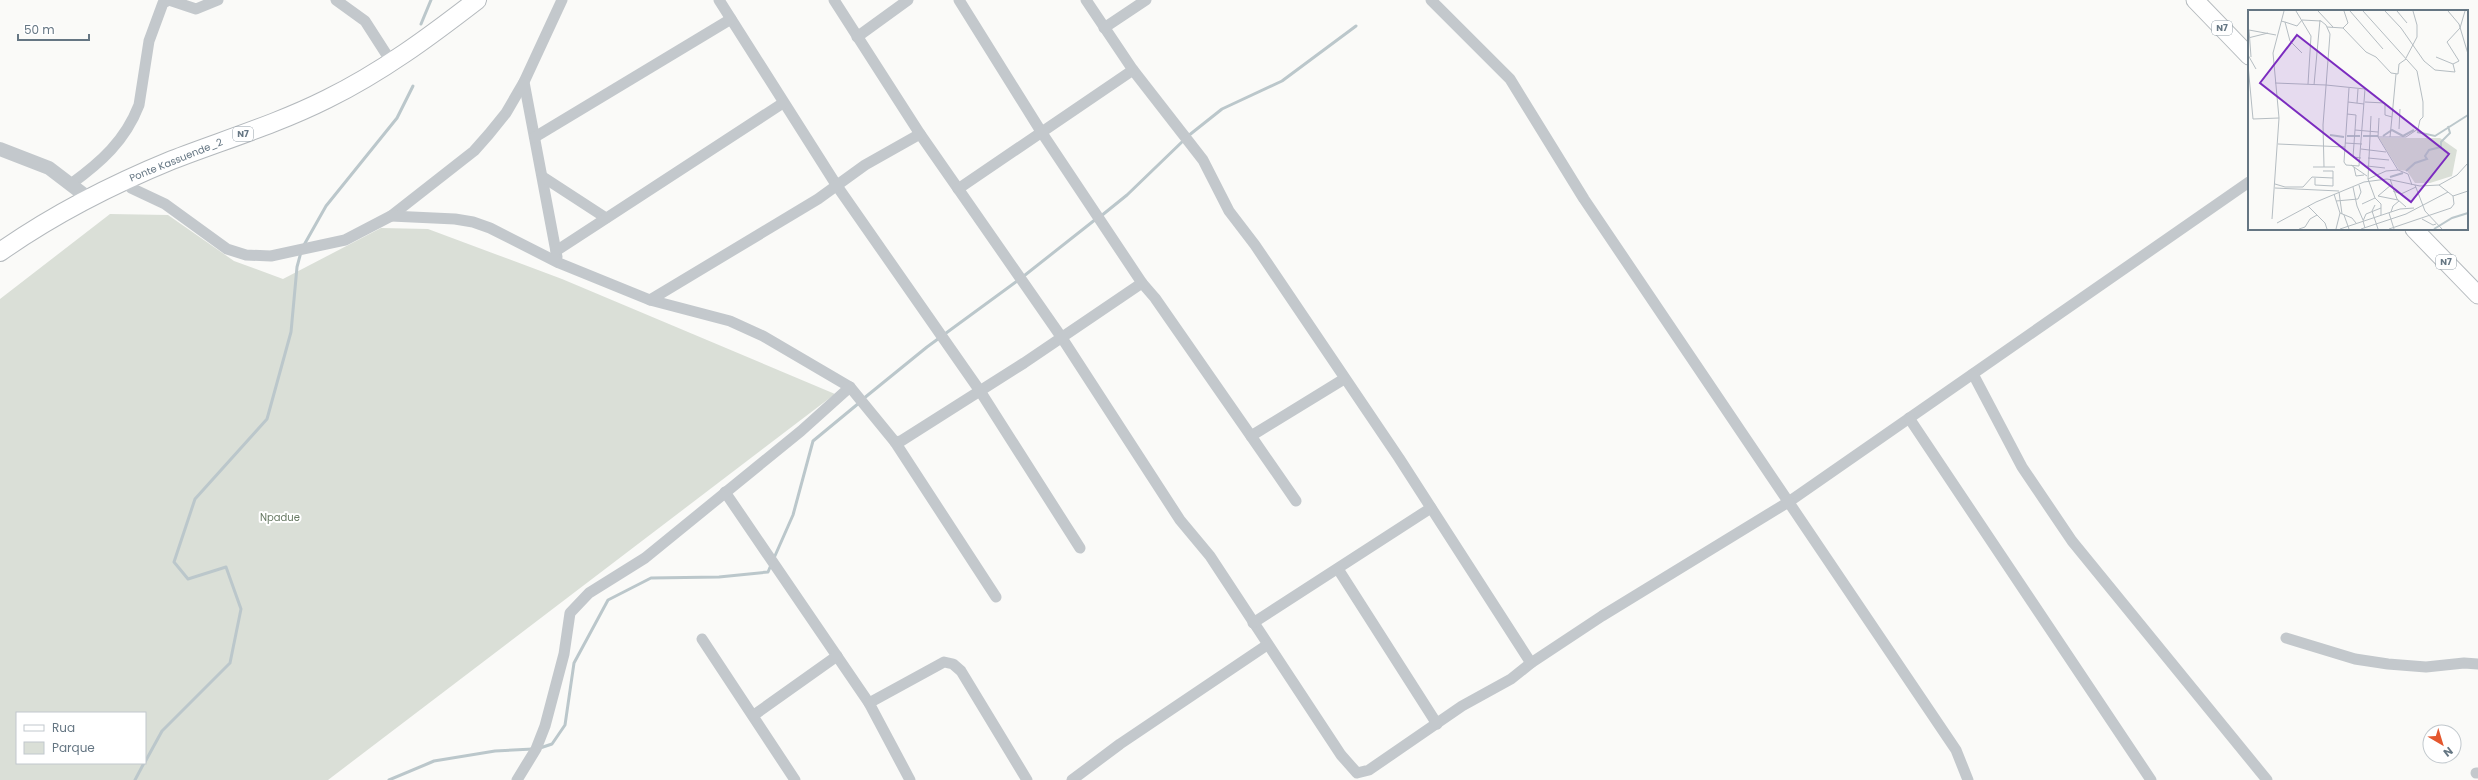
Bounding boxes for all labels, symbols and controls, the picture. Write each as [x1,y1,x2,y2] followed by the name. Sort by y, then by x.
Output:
[2248,10,2468,230] inset map
[18,16,89,42] scale bar
[24,21,55,38] text: 50 m
[2212,21,2232,35] road number: N7
[233,127,253,141] road number: N7
[127,134,225,186] street label: Ponte Kassuende_2
[2436,255,2456,269] road number: N7
[260,510,300,525] park label: Npadue
[16,712,146,764] legend
[52,719,75,736] text: Rua
[2422,724,2462,764] north arrow
[52,739,95,756] text: Parque
[2440,743,2456,761] text: N

